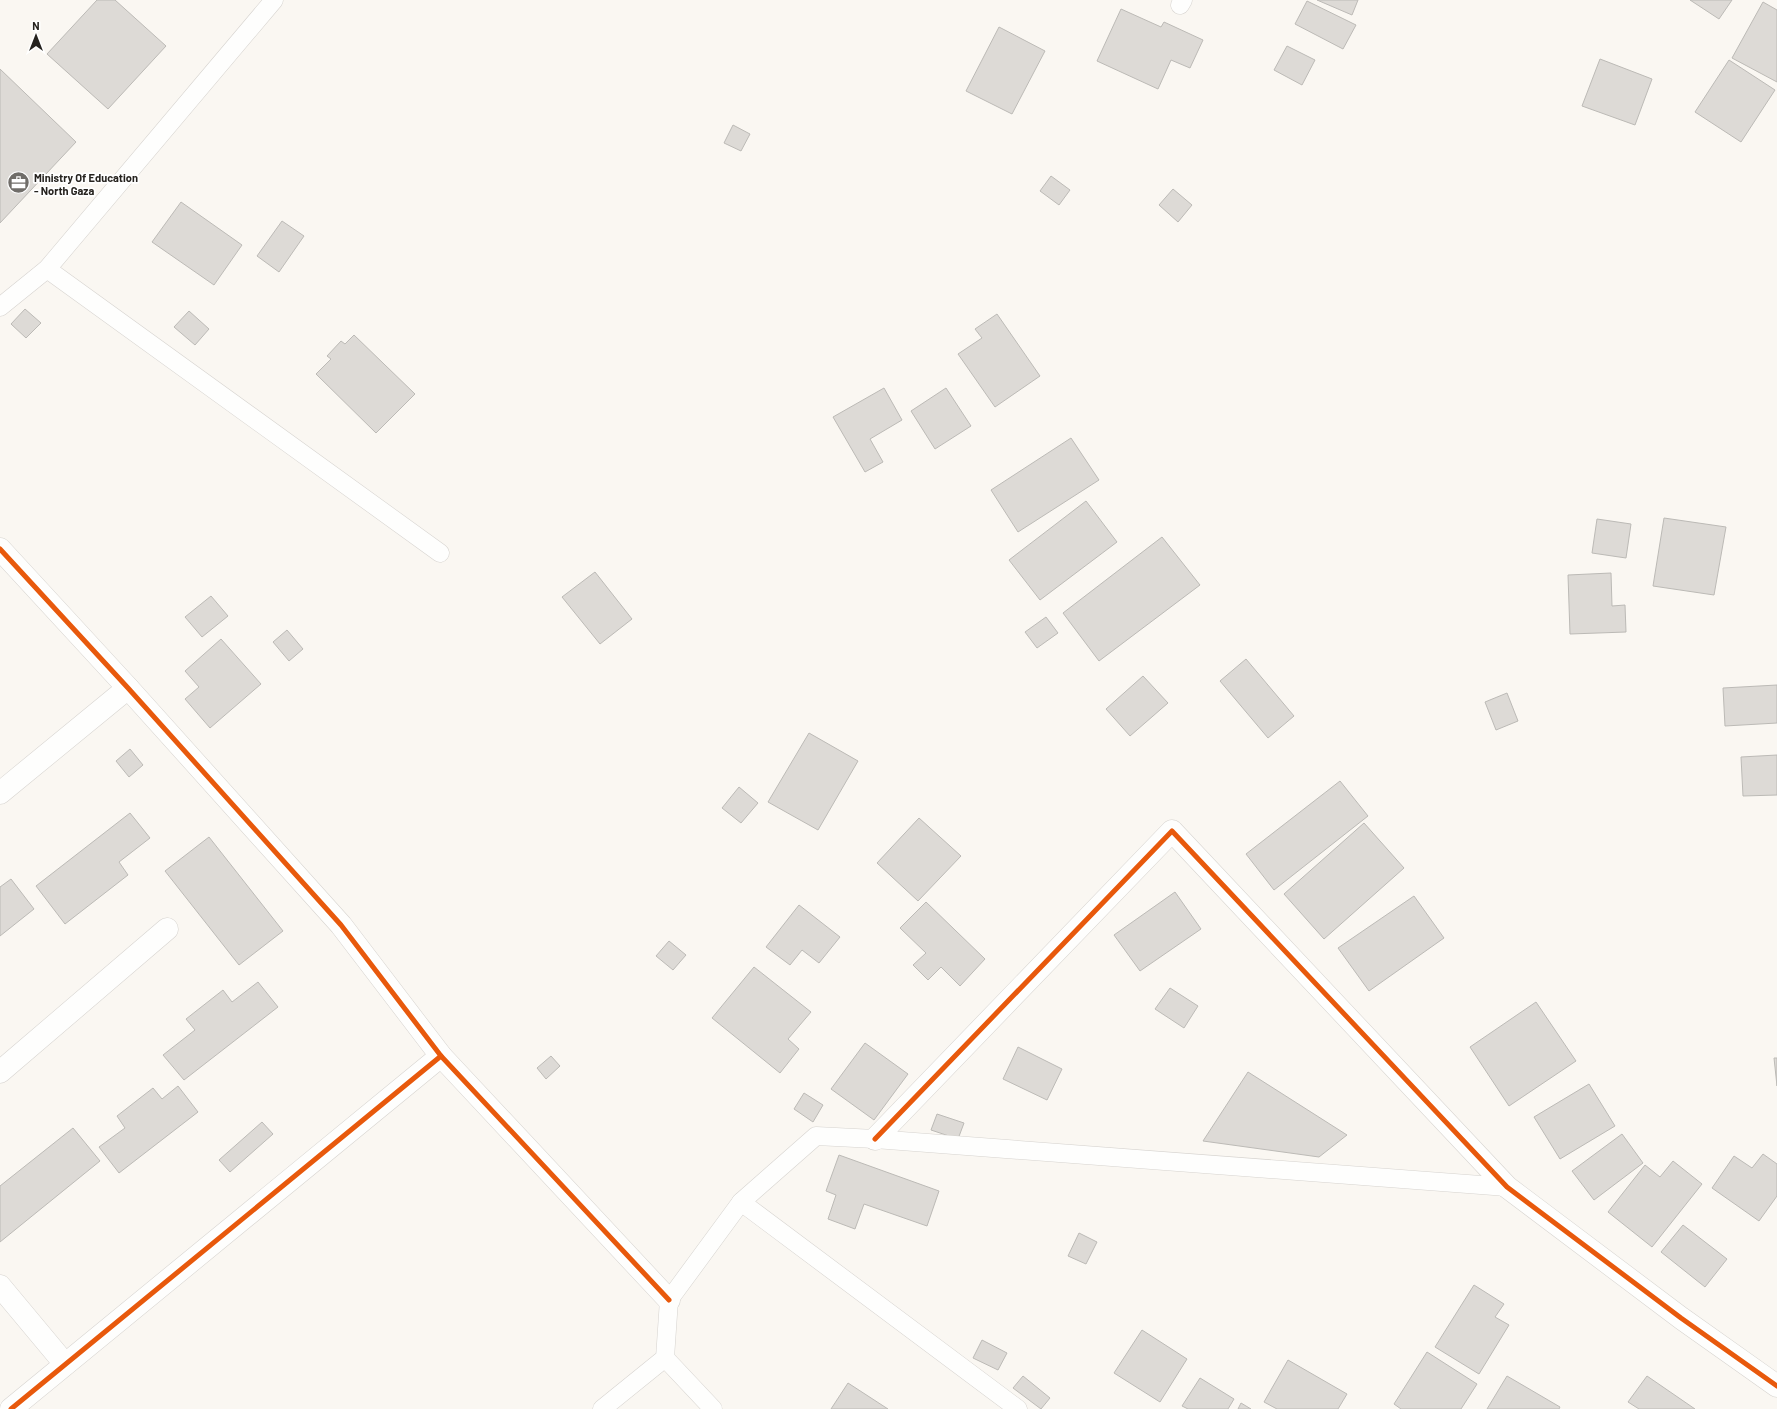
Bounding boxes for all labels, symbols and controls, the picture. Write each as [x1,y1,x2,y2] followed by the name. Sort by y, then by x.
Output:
[16,16,56,56] north arrow
[32,19,40,32] text: N
[6,170,32,196] office icon: Ministry Of Education - North Gaza
[34,171,138,197] place label: Ministry Of Education - North Gaza

